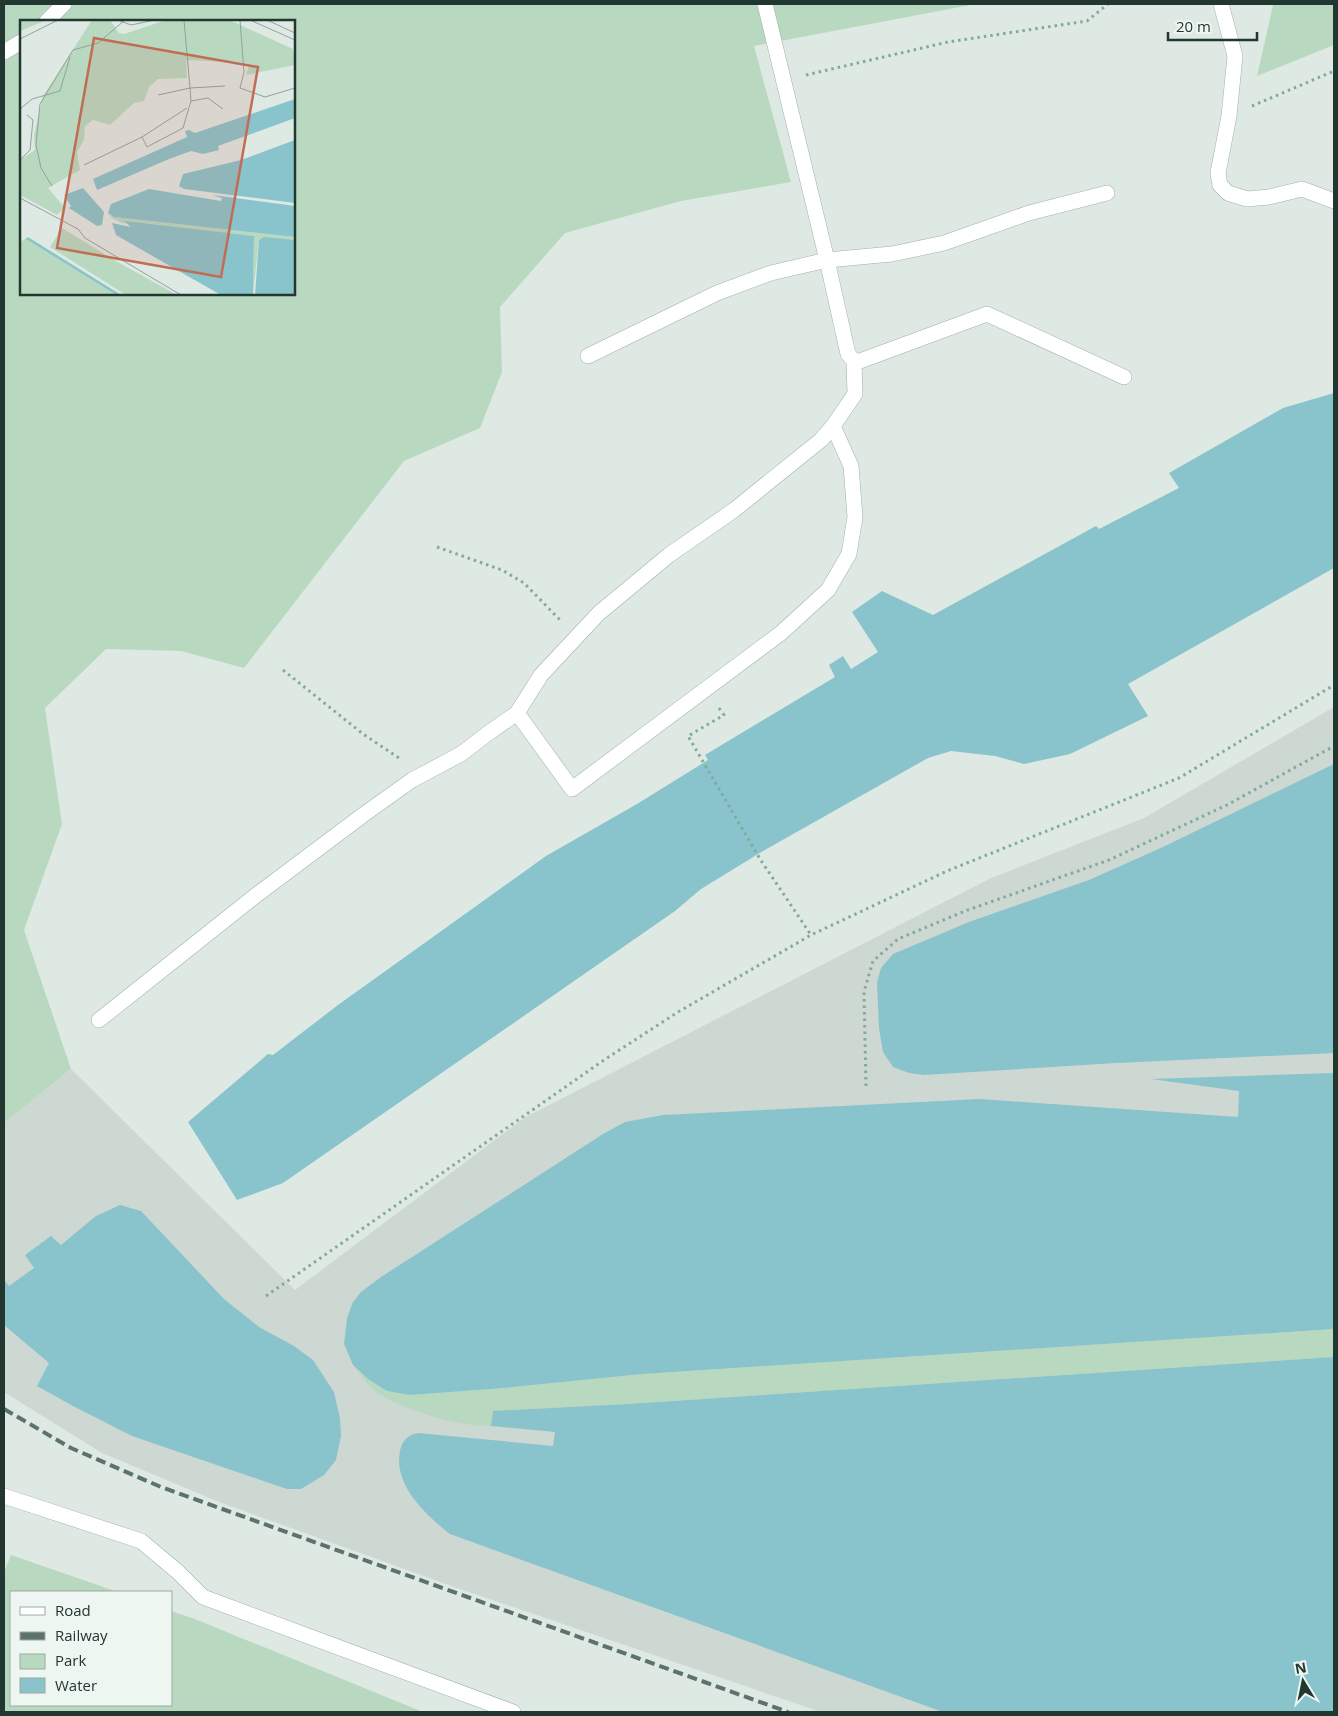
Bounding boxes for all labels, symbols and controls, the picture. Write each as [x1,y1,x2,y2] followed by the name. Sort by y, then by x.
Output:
[1168,10,1257,42] scale bar
[1176,16,1211,36] text: 20 m
[20,20,295,295] inset map
[10,1591,172,1706] legend
[55,1600,91,1620] text: Road
[55,1625,108,1645] text: Railway
[55,1650,86,1670] text: Park
[1278,1656,1328,1706] north arrow
[1293,1657,1308,1678] text: N
[55,1675,97,1695] text: Water

